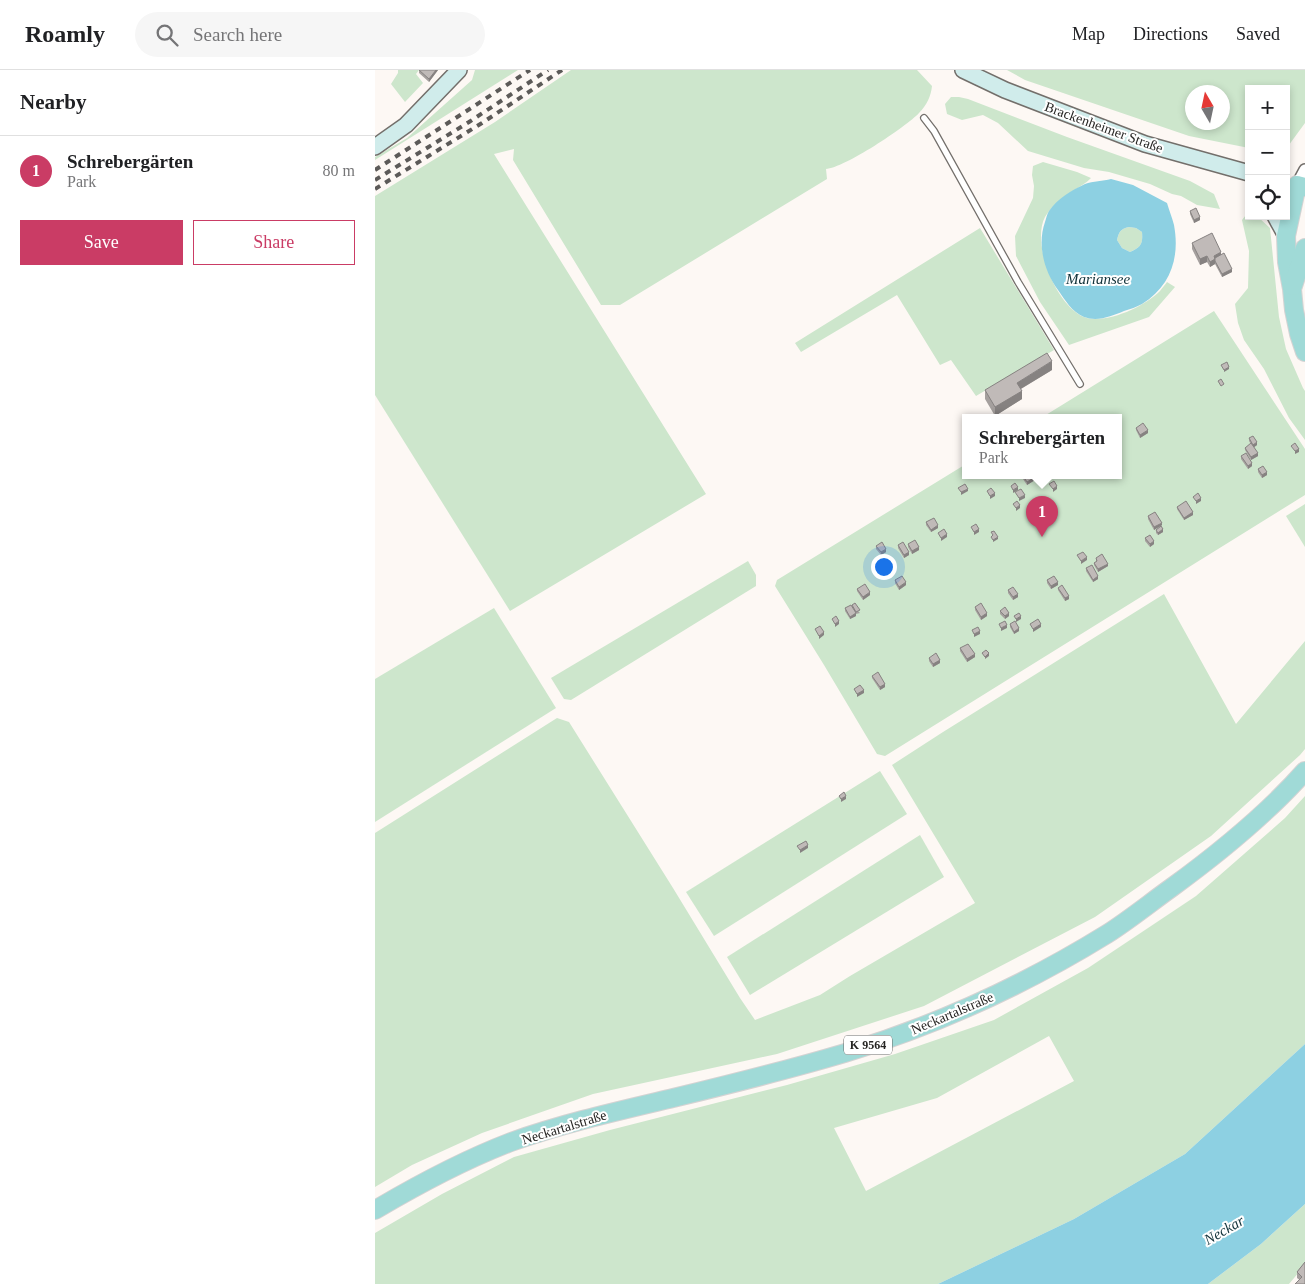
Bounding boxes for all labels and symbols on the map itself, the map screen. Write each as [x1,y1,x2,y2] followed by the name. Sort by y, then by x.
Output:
[1185,85,1230,130] north arrow
[1043,99,1165,156] street label: Brackenheimer Straße
[1065,271,1130,287] water label: Mariansee
[1026,496,1058,537] pin: 1
[871,554,897,580] your location
[909,989,996,1038] street label: Neckartalstraße
[844,1036,892,1054] road number: K 9564
[520,1107,608,1147] street label: Neckartalstraße
[1200,1212,1247,1248] water label: Neckar

